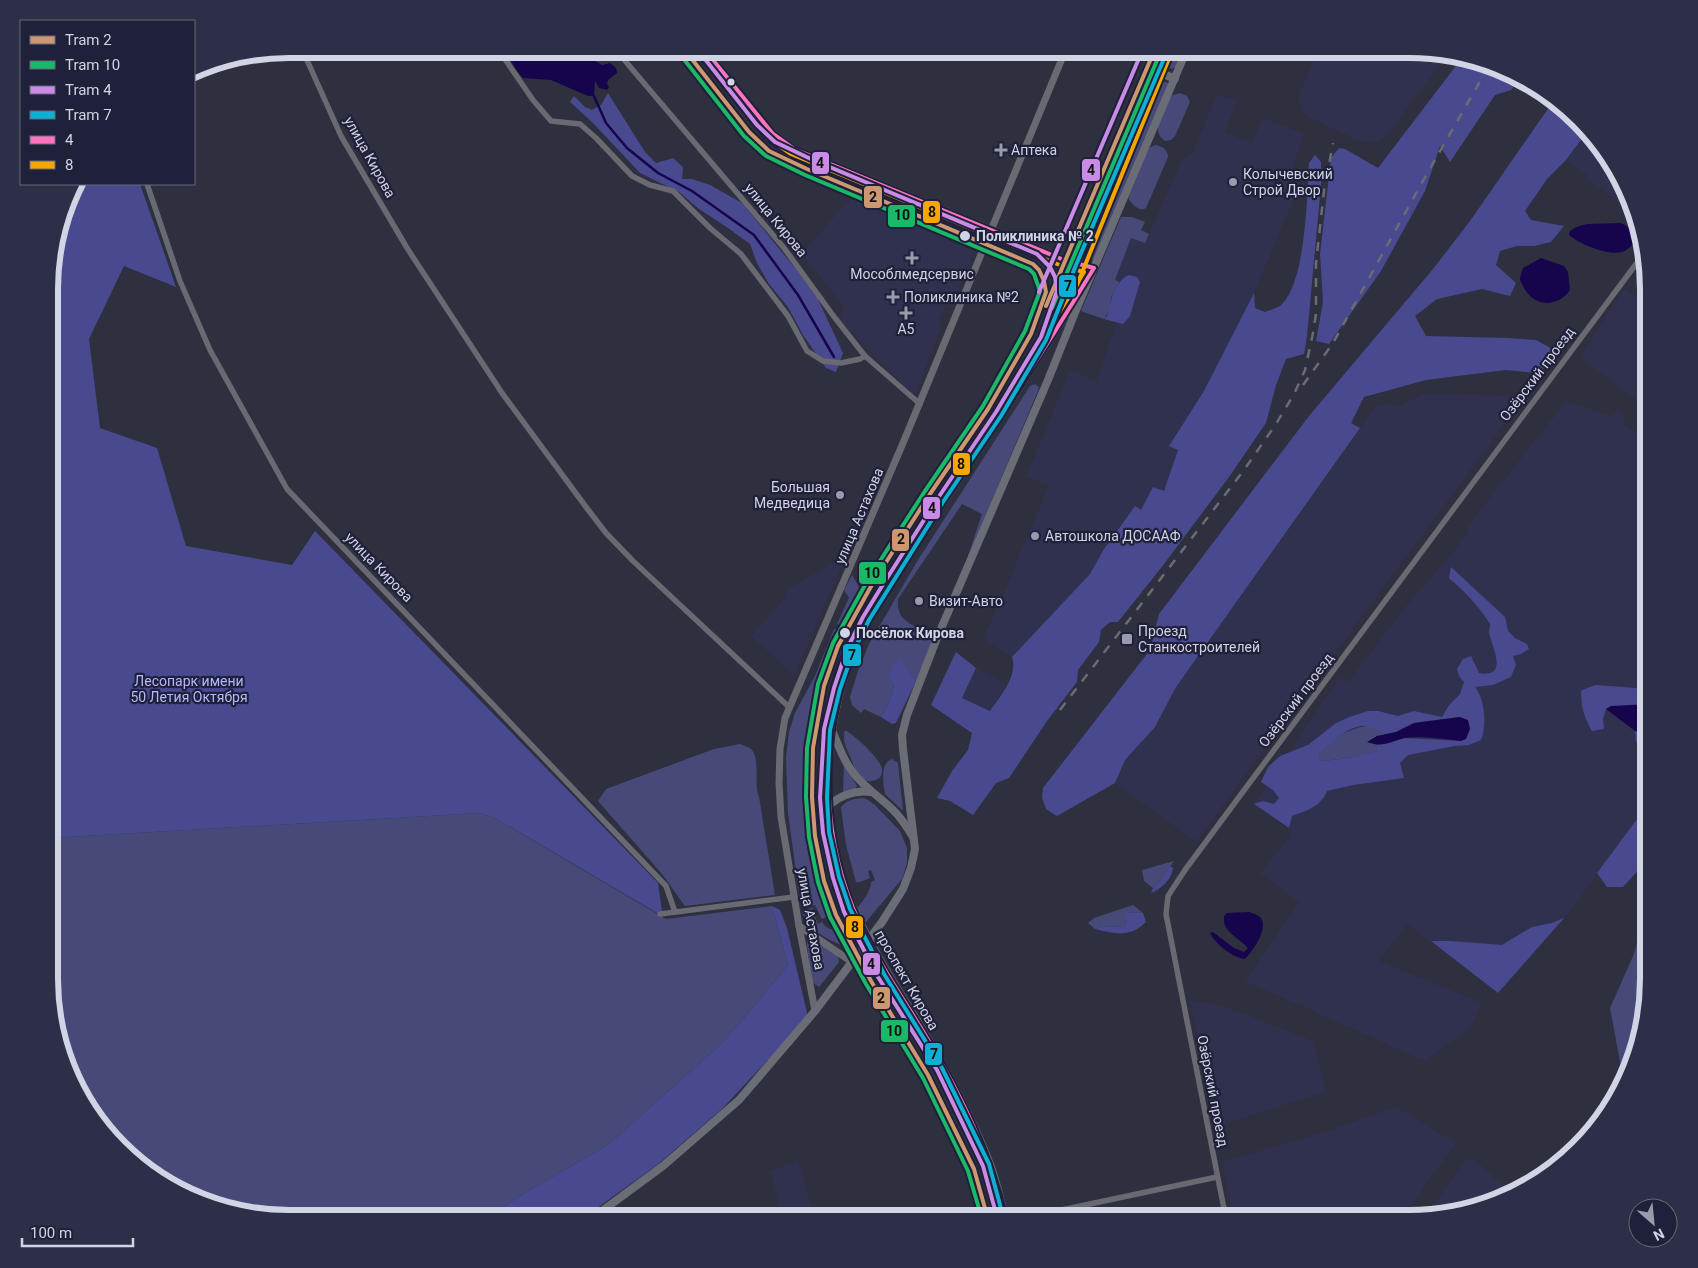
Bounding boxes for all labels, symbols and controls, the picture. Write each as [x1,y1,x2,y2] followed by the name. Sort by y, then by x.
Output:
[20,20,195,185] legend
[65,31,112,49] text: Tram 2
[65,56,120,74] text: Tram 10
[726,77,736,87] unlabelled marker
[65,81,112,99] text: Tram 4
[65,106,112,124] text: Tram 7
[341,114,399,200] street label: улица Кирова
[65,131,74,149] text: 4
[1011,142,1057,158] place label: Аптека
[995,144,1007,156] marker: Аптека
[811,151,830,175] line badge: 4
[816,155,824,171] text: 4
[65,156,73,174] text: 8
[1081,158,1101,182] line badge: 4
[1087,162,1095,178] text: 4
[1243,166,1333,198] place label: Колычевский Строй Двор
[1227,176,1239,188] marker: Колычевский Строй Двор
[741,180,811,260] street label: улица Кирова
[863,185,883,209] line badge: 2
[869,189,877,205] text: 2
[922,200,941,224] line badge: 8
[887,204,916,228] line badge: 10
[928,204,936,220] text: 8
[894,207,910,223] text: 10
[976,228,1094,244] place label: Поликлиника № 2
[958,229,972,243] marker: Поликлиника № 2
[906,252,918,264] marker: Мособлмедсервис
[850,266,974,282] place label: Мособлмедсервис
[1058,274,1077,298] line badge: 7
[1064,278,1072,294] text: 7
[904,289,1019,305] place label: Поликлиника №2
[886,290,900,304] marker: Поликлиника №2
[900,307,912,319] marker: А5
[897,321,915,337] place label: А5
[1496,323,1578,424] street label: Озёрский проезд
[952,452,971,476] line badge: 8
[957,456,965,472] text: 8
[832,465,886,567] street label: улица Астахова
[754,479,830,511] place label: Большая Медведица
[834,489,846,501] marker: Большая Медведица
[922,496,941,520] line badge: 4
[928,500,936,516] text: 4
[891,528,910,552] line badge: 2
[1045,528,1181,544] place label: Автошкола ДОСААФ
[342,529,416,605] street label: улица Кирова
[1029,530,1041,542] marker: Автошкола ДОСААФ
[897,531,905,547] text: 2
[858,561,887,585] line badge: 10
[864,565,880,581] text: 10
[929,593,1003,609] place label: Визит-Авто
[913,595,925,607] marker: Визит-Авто
[1138,623,1260,655] place label: Проезд Станкостроителей
[856,625,964,641] place label: Посёлок Кирова
[838,626,852,640] marker: Посёлок Кирова
[1120,632,1134,646] marker: Проезд Станкостроителей
[842,643,862,667] line badge: 7
[848,647,856,663] text: 7
[1255,649,1337,750] street label: Озёрский проезд
[130,673,248,705] park label: Лесопарк имени 50 Летия Октября
[794,867,828,971] street label: улица Астахова
[845,915,864,939] line badge: 8
[851,919,859,935] text: 8
[872,927,942,1033] street label: проспект Кирова
[862,952,881,976] line badge: 4
[867,956,875,972] text: 4
[872,986,891,1010] line badge: 2
[877,990,885,1006] text: 2
[880,1019,909,1043] line badge: 10
[886,1023,902,1039] text: 10
[1194,1034,1232,1149] street label: Озёрский проезд
[924,1042,943,1066] line badge: 7
[930,1046,938,1062] text: 7
[1628,1198,1678,1248] north arrow
[22,1216,134,1248] scale bar
[30,1224,72,1242] text: 100 m
[1651,1225,1667,1244] text: N

